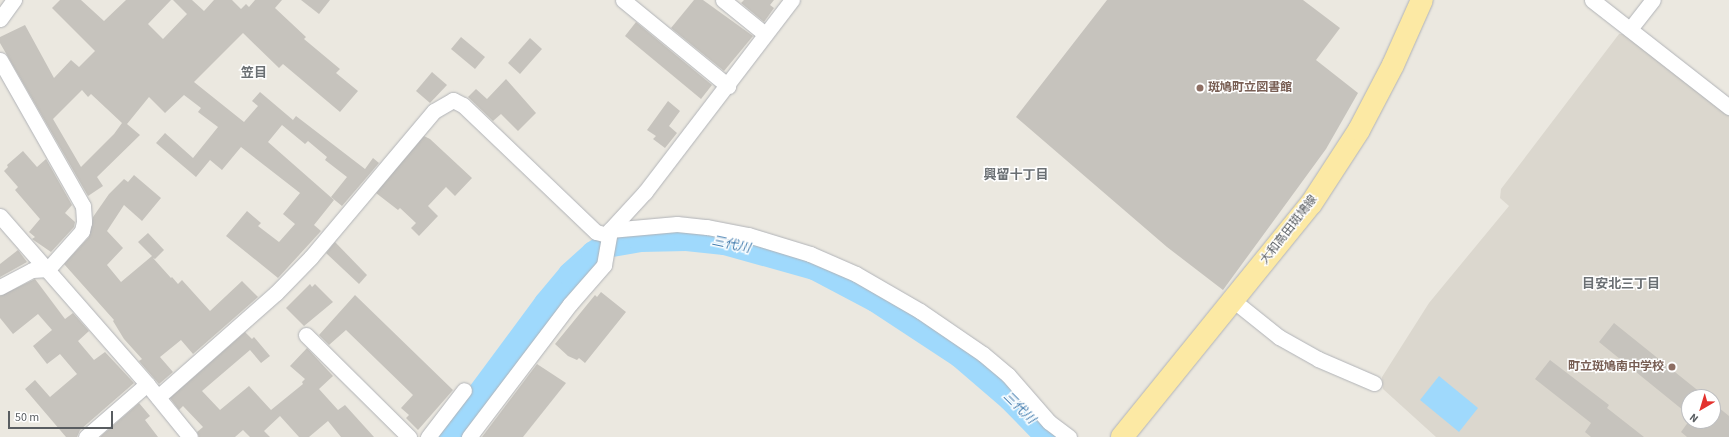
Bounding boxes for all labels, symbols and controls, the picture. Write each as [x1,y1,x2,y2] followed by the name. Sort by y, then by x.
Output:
[241,65,267,81] district label: 笠目
[1208,81,1292,95] place label: 斑鳩町立図書館
[1195,83,1205,93] marker: 斑鳩町立図書館
[984,167,1048,183] district label: 興留十丁目
[1257,192,1321,268] street label: 大和高田斑鳩線
[710,233,752,257] water label: 三代川
[1582,276,1660,292] district label: 目安北三丁目
[1568,360,1664,374] place label: 町立斑鳩南中学校
[1667,362,1677,372] marker: 町立斑鳩南中学校
[1000,389,1038,427] water label: 三代川
[1681,389,1721,429] north arrow
[10,403,115,429] scale bar
[15,409,39,426] text: 50 m
[1686,410,1701,426] text: N

